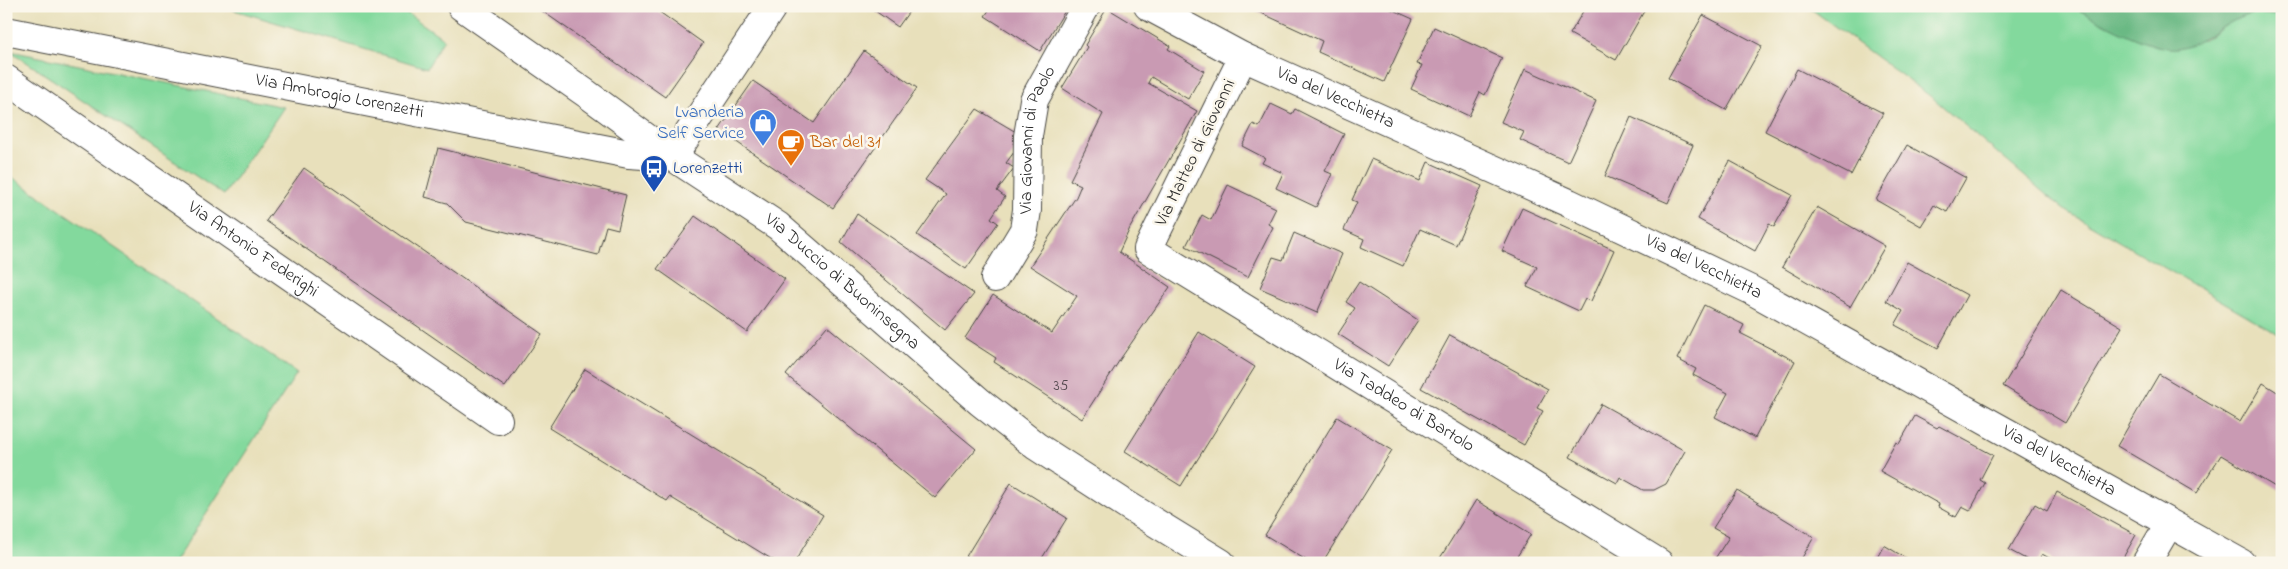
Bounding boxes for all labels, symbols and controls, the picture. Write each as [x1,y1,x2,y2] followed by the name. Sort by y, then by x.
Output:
[1271,60,1399,136] street label: Via del Vecchietta
[1014,62,1063,215] street label: Via Giovanni di Paolo
[252,67,426,126] street label: Via Ambrogio Lorenzetti
[1149,75,1243,232] street label: Via Matteo di Giovanni
[657,100,745,147] place label: Lvanderia Self Service
[748,108,778,147] shop icon: Lvanderia Self Service
[776,128,806,167] cafe icon: Bar del 31
[809,130,881,156] place label: Bar del 31
[639,154,669,193] bus stop icon: Lorenzetti
[673,156,742,182] place label: Lorenzetti
[181,195,323,305] street label: Via Antonio Federighi
[758,207,925,357] street label: Via Duccio di Buoninsegna
[1640,228,1767,307] street label: Via del Vecchietta
[1327,352,1479,459] street label: Via Taddeo di Bartolo
[1054,375,1069,397] house number: 35
[1996,419,2120,504] street label: Via del Vecchietta

